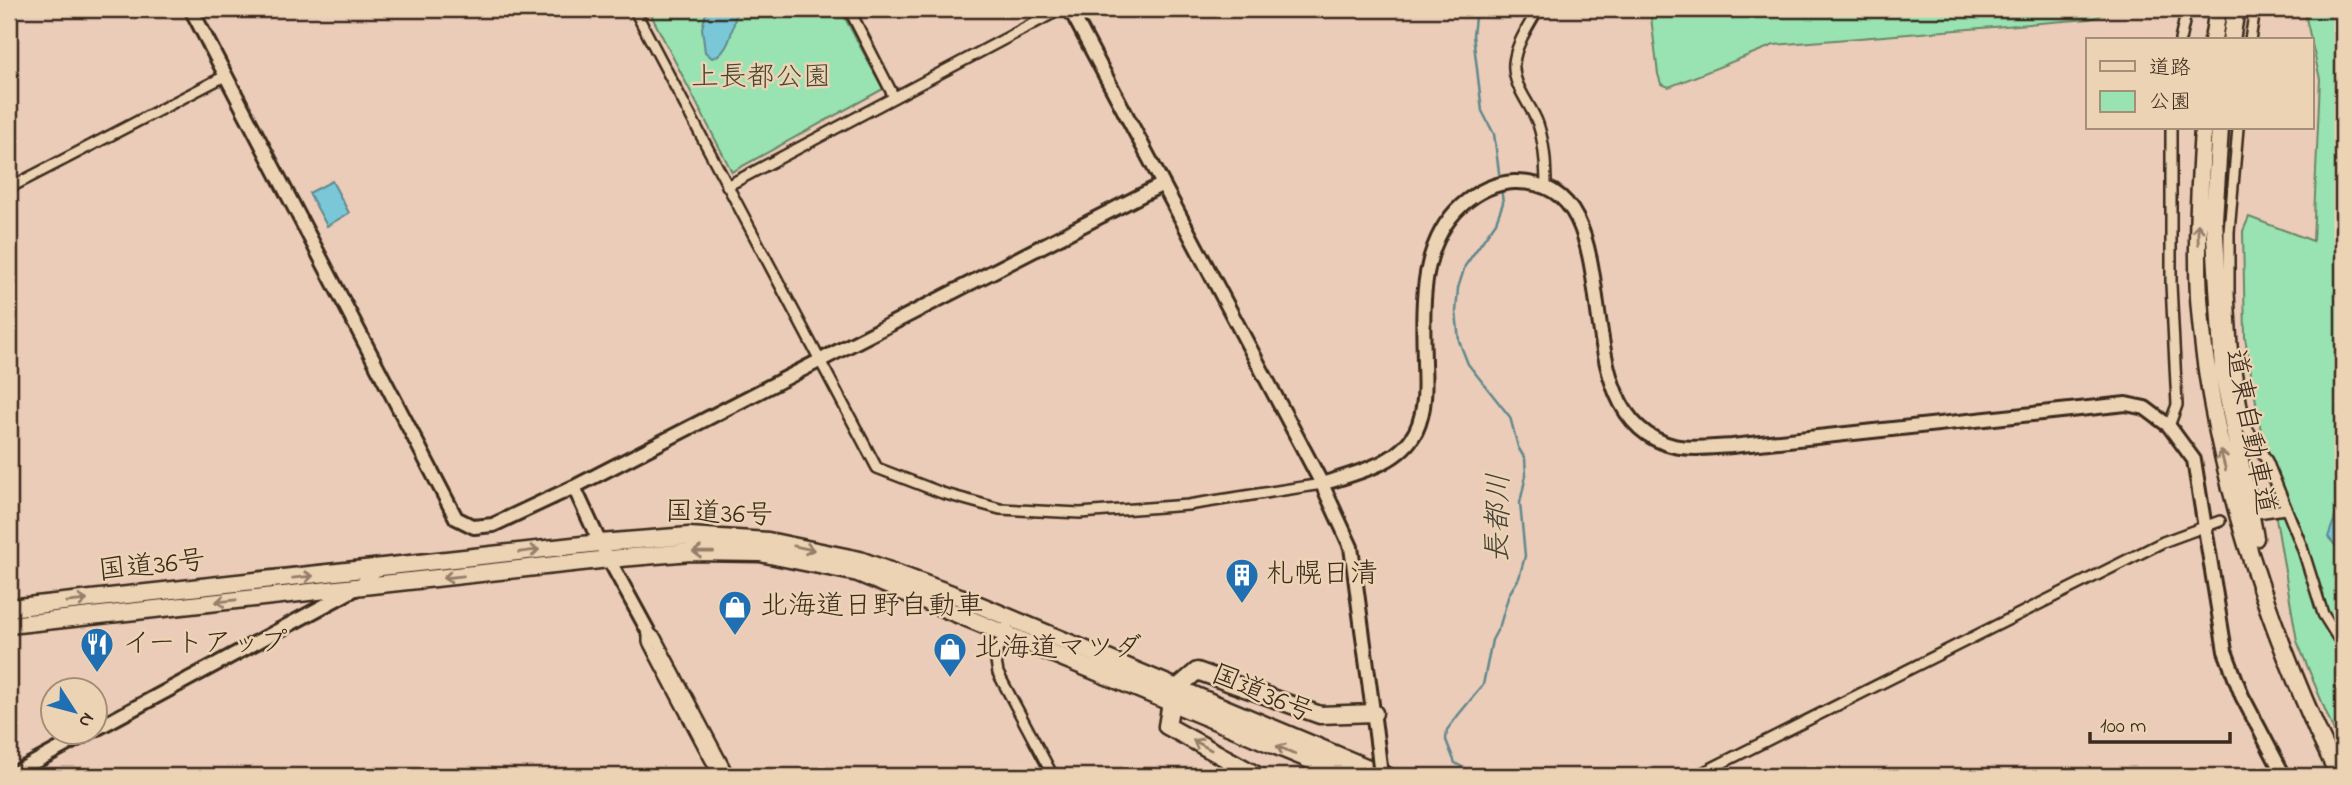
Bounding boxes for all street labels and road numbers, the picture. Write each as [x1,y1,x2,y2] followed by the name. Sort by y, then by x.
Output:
[2213,346,2285,518] street label: 道東自動車道
[664,493,774,537] street label: 国道36号
[96,541,208,593] street label: 国道36号
[1204,655,1320,735] street label: 国道36号

